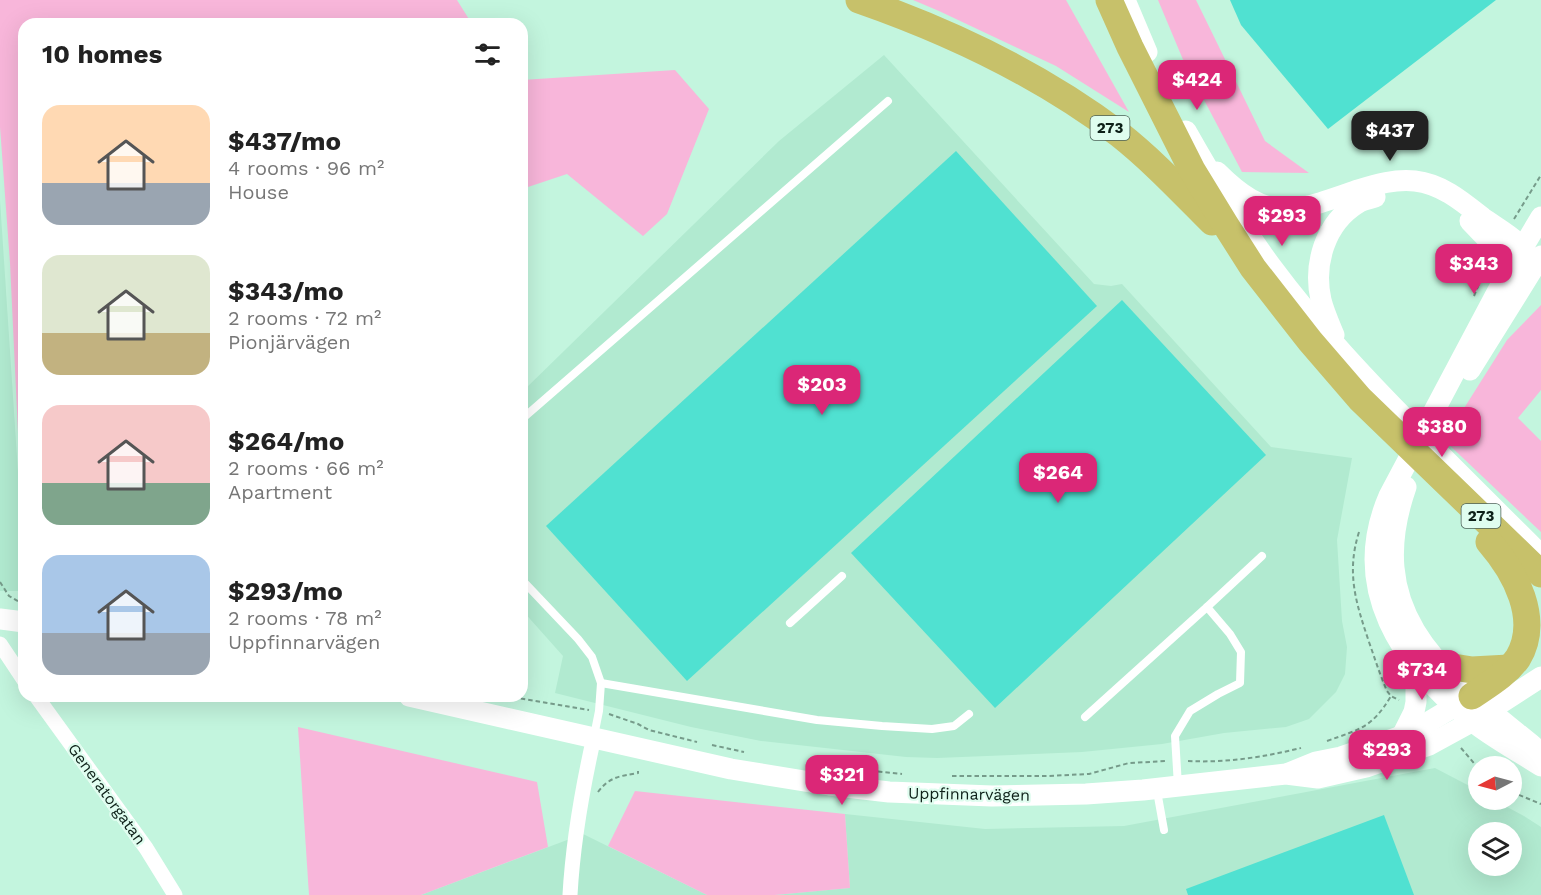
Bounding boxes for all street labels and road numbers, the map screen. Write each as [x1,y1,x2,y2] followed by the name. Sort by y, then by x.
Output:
[1090,116,1130,140] road number: 273
[1462,504,1500,528] road number: 273
[64,740,150,848] street label: Generatorgatan
[908,783,1030,805] street label: Uppfinnarvägen

